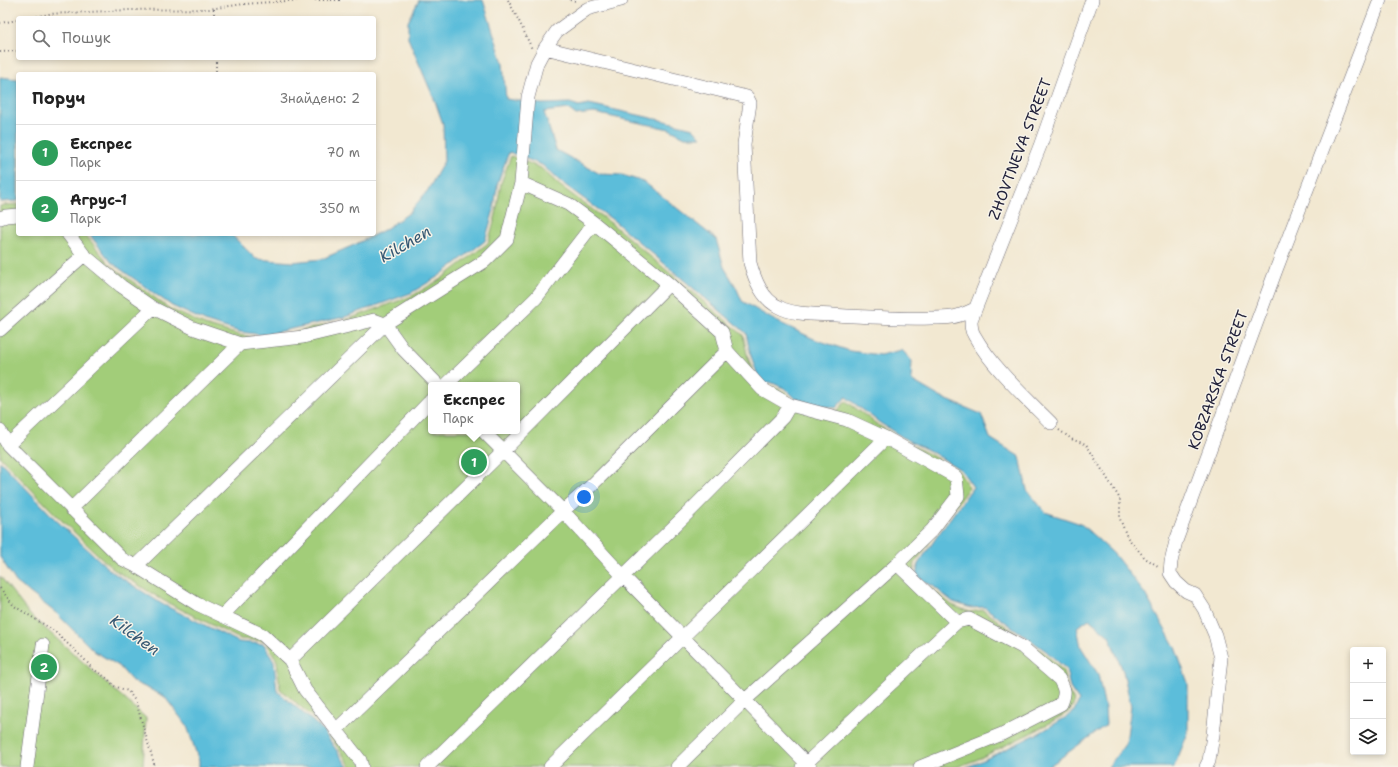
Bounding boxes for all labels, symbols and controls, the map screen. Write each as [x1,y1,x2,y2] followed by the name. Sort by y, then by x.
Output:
[16,16,376,60] search box
[30,27,52,49] icon: search
[62,28,111,48] text: Пошук
[984,75,1056,223] street label: ZHOVTNEVA STREET
[32,87,85,109] text: Поруч
[280,90,360,107] text: Знайдено: 2
[70,134,132,154] text: Експрес
[42,144,48,161] text: 1
[326,144,360,161] text: 70 m
[70,154,101,171] text: Парк
[70,190,127,210] text: Агрус-1
[40,200,50,217] text: 2
[319,200,360,217] text: 350 m
[70,210,101,227] text: Парк
[375,221,435,267] water label: Kilchen
[1183,307,1253,453] street label: KOBZARSKA STREET
[428,382,520,434] popup
[443,390,505,410] text: Експрес
[443,410,474,427] text: Парк
[461,447,487,477] pin: 1
[574,487,594,507] your location
[106,610,164,660] water label: Kilchen
[1350,647,1386,755] map controls
[1350,647,1386,683] button: +
[31,652,57,682] pin: 2
[1350,683,1386,719] button: −
[1350,719,1386,755] button: layers

